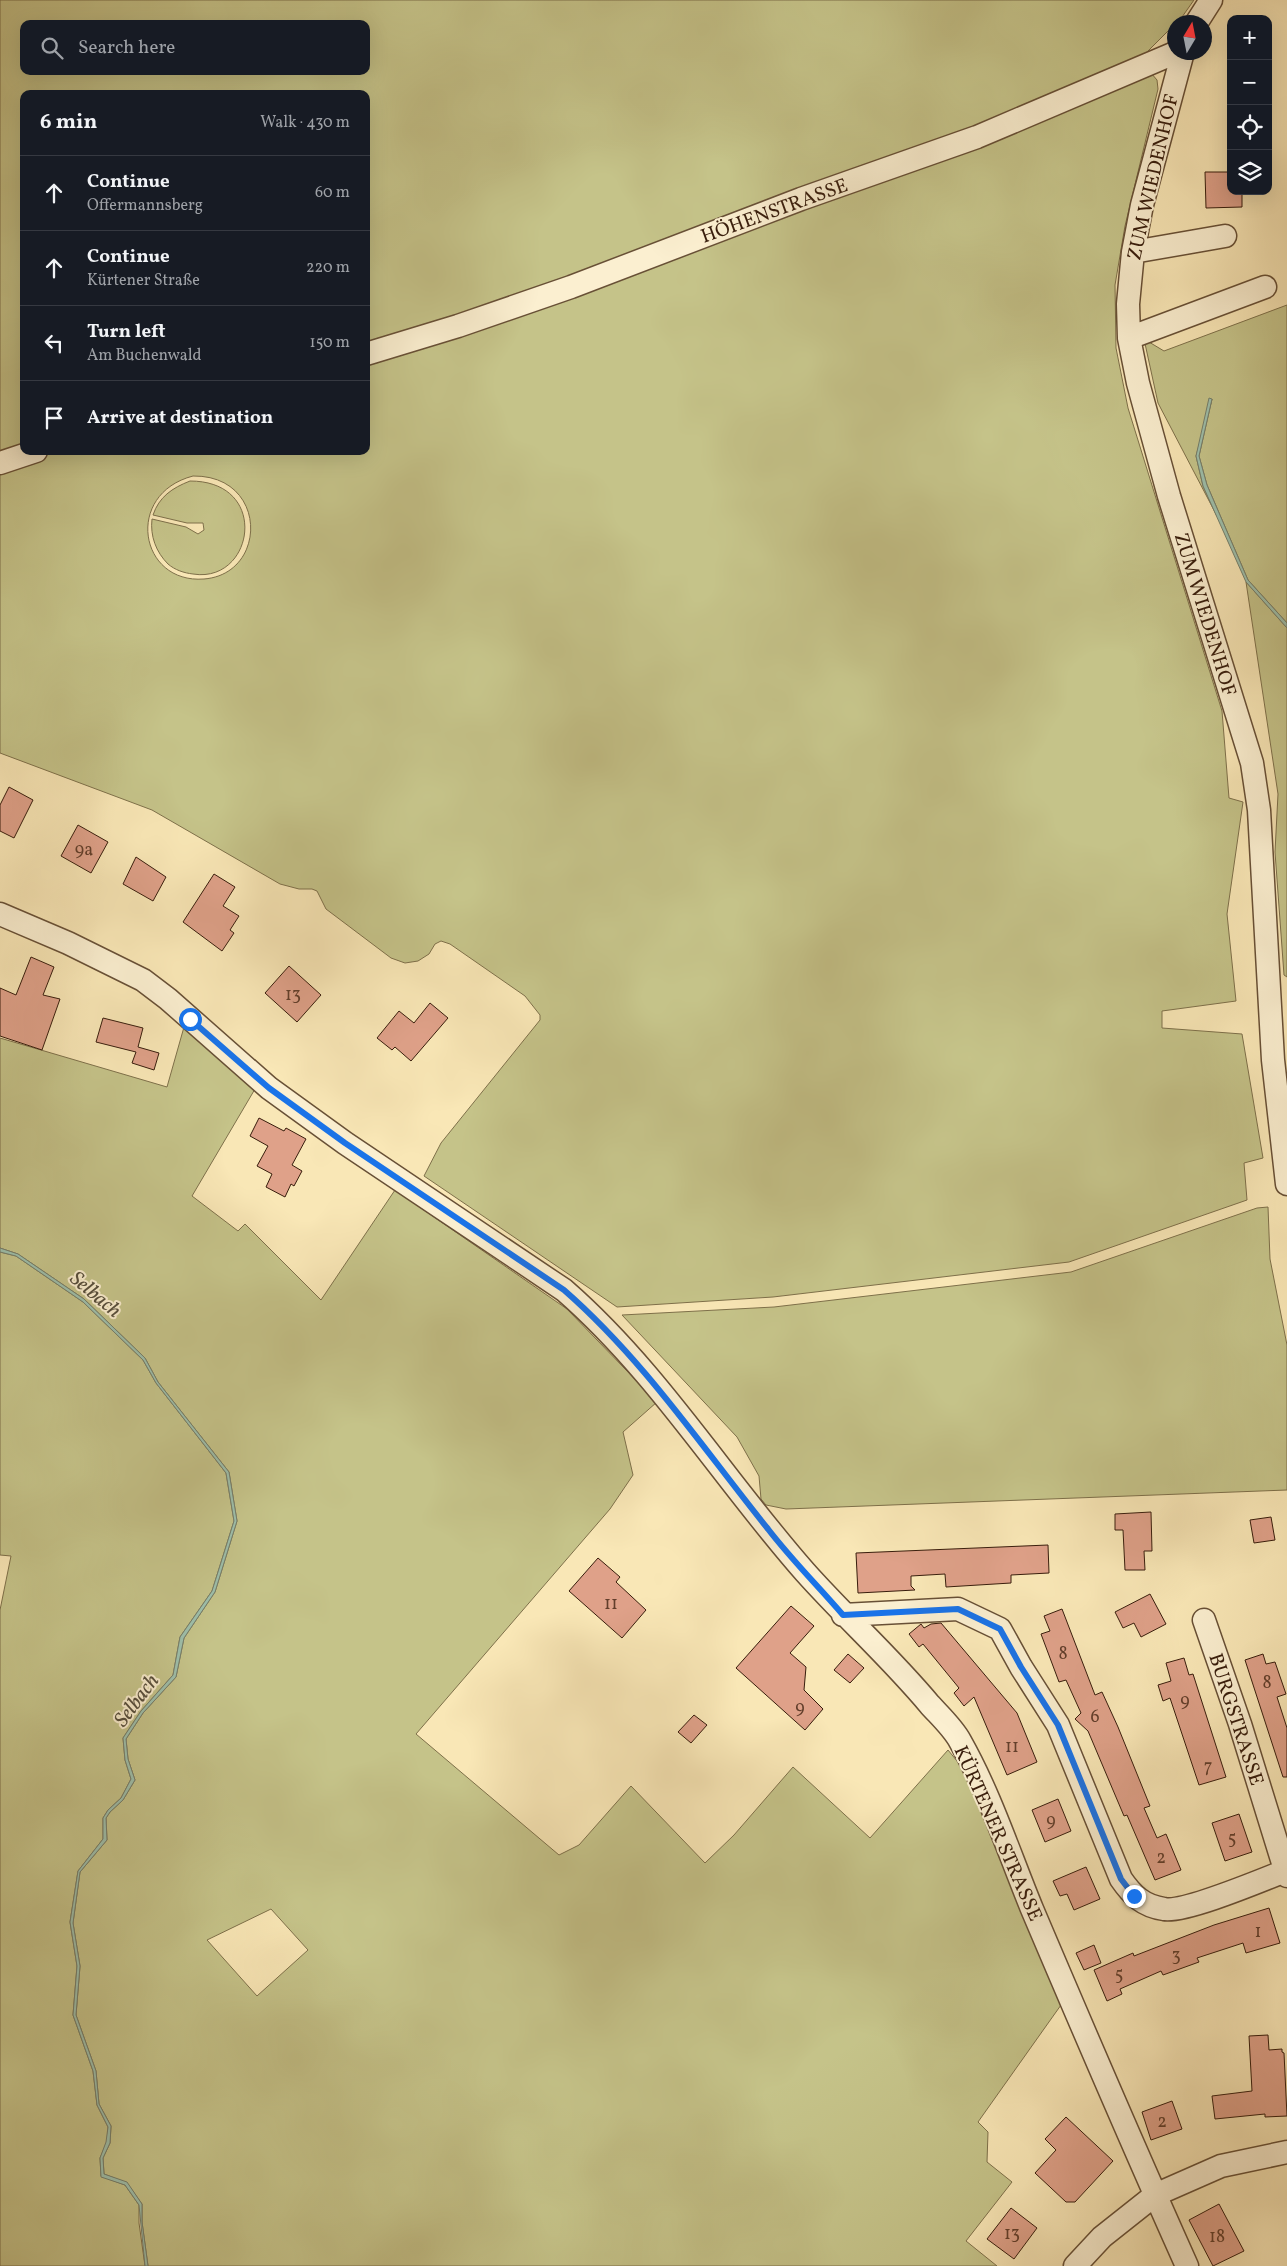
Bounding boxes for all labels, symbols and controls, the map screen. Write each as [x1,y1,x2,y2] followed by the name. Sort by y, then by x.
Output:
[1167,15,1212,60] north arrow
[1227,15,1272,195] map controls
[1227,15,1272,60] button: +
[20,20,370,75] search box
[38,34,66,62] icon: search
[78,35,175,61] text: Search here
[1227,60,1272,105] button: −
[1121,92,1187,263] street label: ZUM WIEDENHOF
[1227,105,1272,150] button: locate
[40,108,97,137] text: 6 min
[260,112,350,134] text: Walk · 430 m
[1227,150,1272,195] button: layers
[87,169,170,195] text: Continue
[697,172,852,252] street label: HÖHENSTRASSE
[40,179,68,207] icon: ahead
[315,182,350,204] text: 60 m
[87,195,203,217] text: Offermannsberg
[87,244,170,270] text: Continue
[40,254,68,282] icon: ahead
[306,257,350,279] text: 220 m
[87,270,200,292] text: Kürtener Straße
[87,319,166,345] text: Turn left
[40,329,68,357] icon: left
[309,332,350,354] text: 150 m
[87,345,202,367] text: Am Buchenwald
[40,404,68,432] icon: arrive
[87,405,273,431] text: Arrive at destination
[1166,529,1242,700] street label: ZUM WIEDENHOF
[75,838,93,863] house number: 9a
[285,983,301,1008] house number: 13
[179,1008,202,1031] route start
[63,1265,127,1325] water label: Selbach
[604,1592,618,1617] house number: 11
[1058,1642,1068,1667] house number: 8
[1201,1650,1270,1789] street label: BURGSTRASSE
[108,1668,167,1733] water label: Selbach
[1262,1671,1272,1696] house number: 8
[1180,1689,1190,1714] house number: 9
[795,1696,805,1721] house number: 9
[1090,1705,1100,1730] house number: 6
[1005,1735,1019,1760] house number: 11
[946,1741,1049,1926] street label: KÜRTENER STRASSE
[1204,1755,1212,1780] house number: 7
[1046,1809,1056,1834] house number: 9
[1228,1827,1236,1852] house number: 5
[1156,1846,1166,1871] house number: 2
[1123,1885,1146,1908] route end
[1255,1920,1261,1945] house number: 1
[1171,1944,1181,1969] house number: 3
[1115,1963,1123,1988] house number: 5
[1157,2110,1167,2135] house number: 2
[1004,2222,1020,2247] house number: 13
[1209,2225,1225,2250] house number: 18

